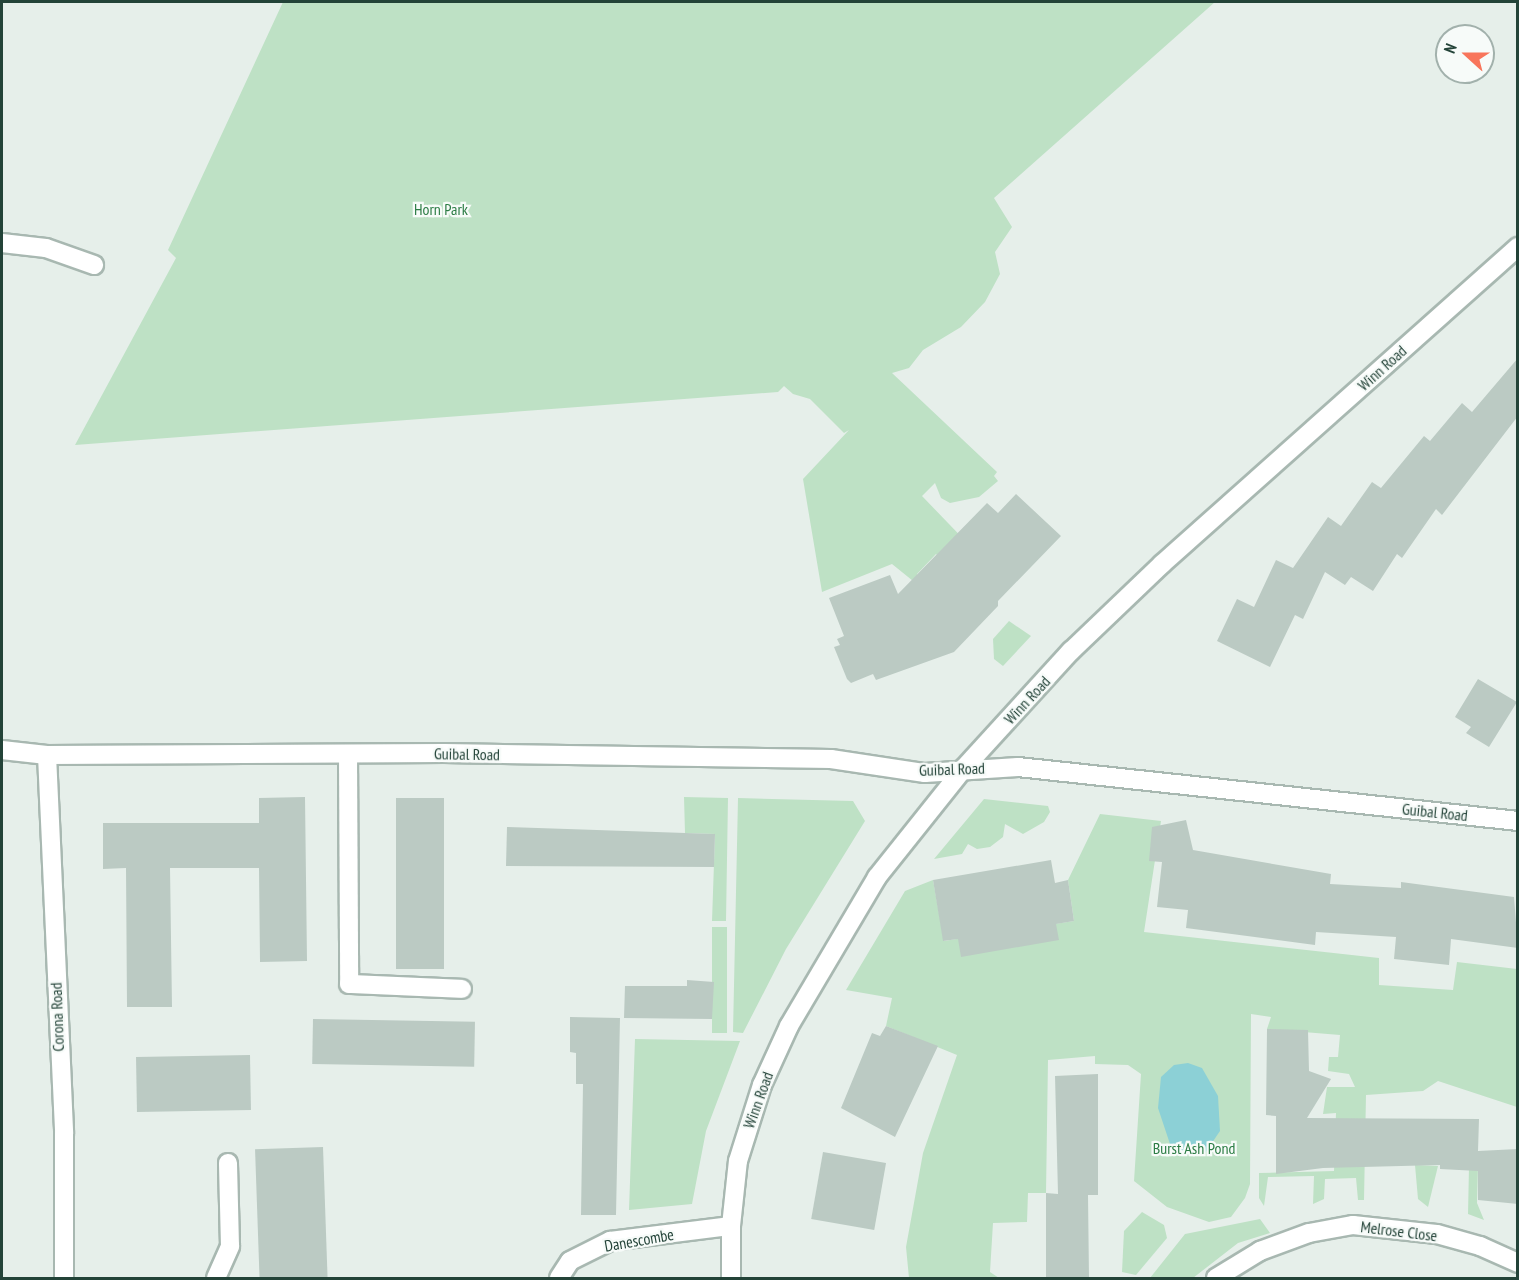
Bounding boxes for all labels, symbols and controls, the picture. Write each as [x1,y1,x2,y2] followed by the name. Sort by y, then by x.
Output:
[1435,24,1495,84] north arrow
[1439,41,1461,56] text: N
[414,199,468,219] park label: Horn Park
[1354,341,1410,395] street label: Winn Road
[1000,672,1054,728] street label: Winn Road
[434,744,500,764] street label: Guibal Road
[919,758,985,780] street label: Guibal Road
[1401,799,1469,825] street label: Guibal Road
[46,982,68,1052] street label: Corona Road
[739,1069,777,1131] street label: Winn Road
[1152,1138,1236,1158] park label: Burst Ash Pond
[1360,1217,1438,1245] street label: Melrose Close
[603,1224,675,1256] street label: Danescombe

